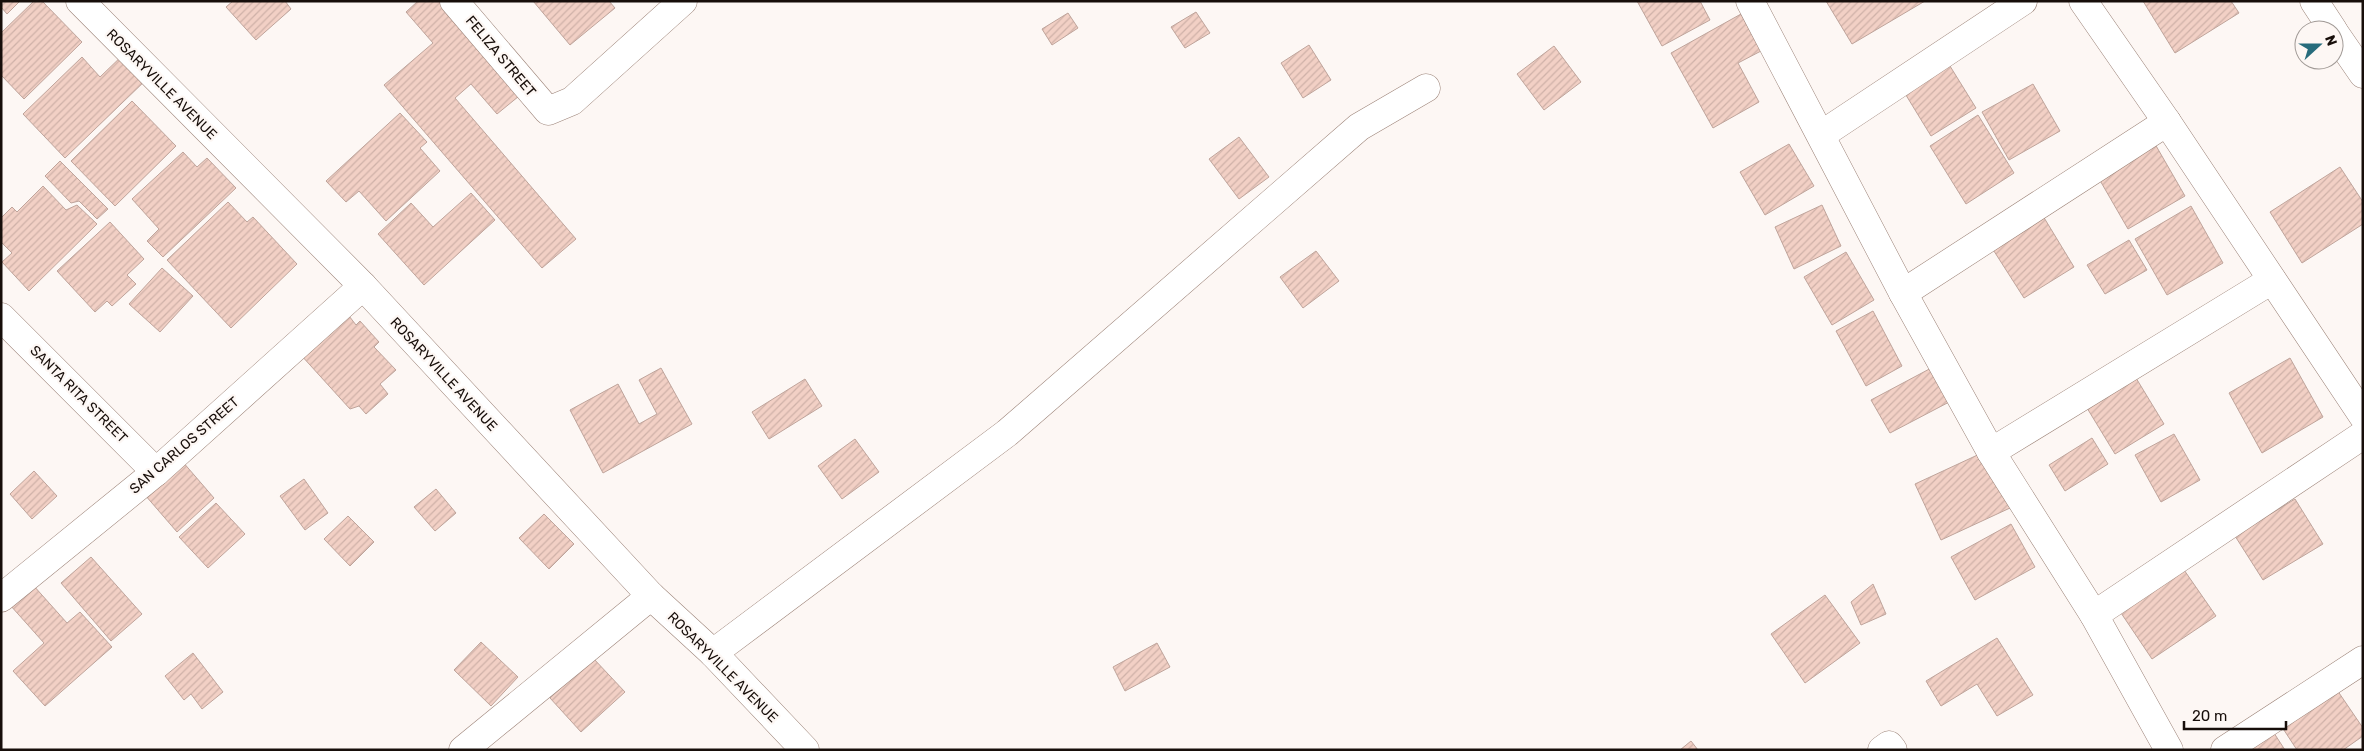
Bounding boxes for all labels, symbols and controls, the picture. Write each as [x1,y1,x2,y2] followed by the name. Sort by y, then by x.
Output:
[462,12,539,100] street label: FELIZA STREET
[2294,20,2344,70] north arrow
[103,26,220,143] street label: ROSARYVILLE AVENUE
[2321,33,2340,48] text: N
[387,314,501,435] street label: ROSARYVILLE AVENUE
[26,342,131,447] street label: SANTA RITA STREET
[126,393,242,497] street label: SAN CARLOS STREET
[664,609,781,726] street label: ROSARYVILLE AVENUE
[2184,698,2286,730] scale bar
[2192,707,2227,725] text: 20 m

